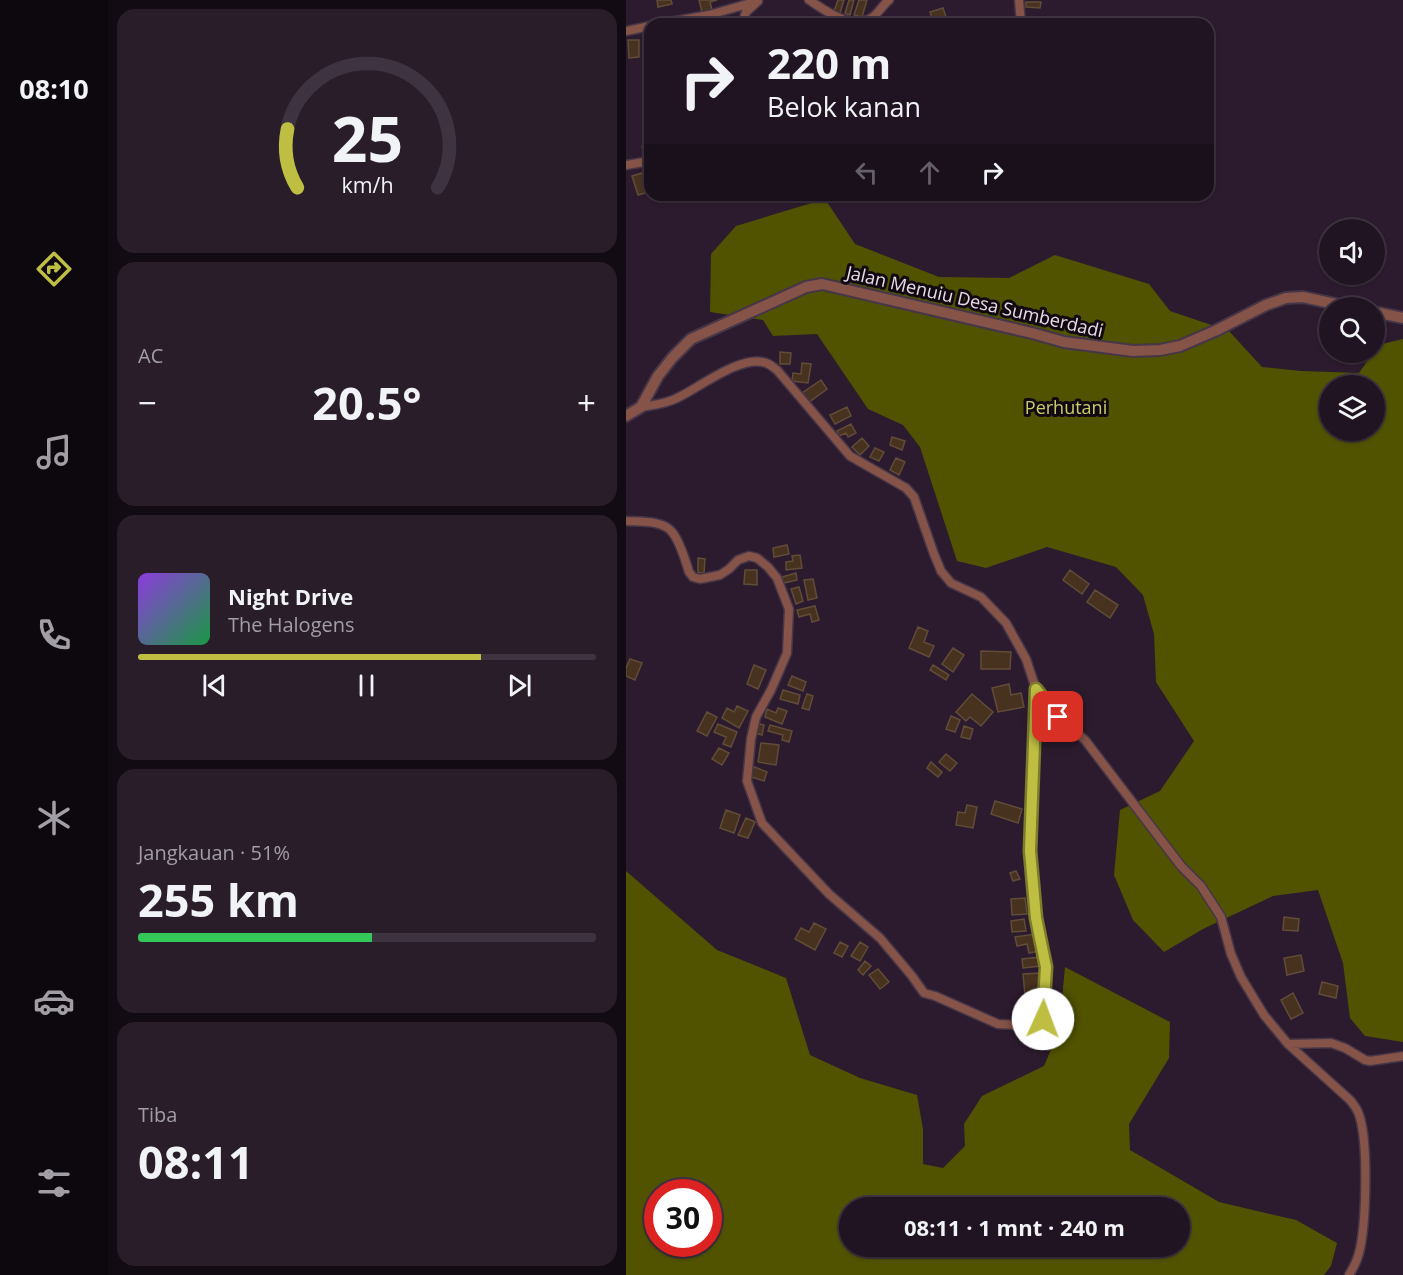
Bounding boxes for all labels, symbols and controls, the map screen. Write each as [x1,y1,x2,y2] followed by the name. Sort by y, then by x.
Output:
[767,34,891,91] text: 220 m
[668,42,746,120] icon: right
[19,70,89,107] text: 08:10
[767,88,921,125] text: Belok kanan
[331,95,403,180] text: 25
[850,156,883,189] icon: left
[913,156,946,189] icon: ahead
[976,156,1009,189] icon: right
[341,170,393,199] text: km/h
[1319,219,1385,441] map controls
[1319,219,1385,285] button: sound
[33,248,75,290] icon: directions
[842,259,1106,342] street label: Jalan Menuiu Desa Sumberdadi
[1319,297,1385,363] button: search
[138,342,163,369] text: AC
[312,372,422,433] text: 20.5°
[1319,375,1385,441] button: layers
[138,380,157,425] text: −
[577,380,596,425] text: +
[1025,395,1107,419] park label: Perhutani
[33,431,75,473] icon: music
[228,581,353,611] text: Night Drive
[228,611,355,638] text: The Halogens
[33,614,75,656] icon: phone
[198,669,231,702] icon: previous
[350,669,383,702] icon: pause
[503,669,536,702] icon: next
[1032,691,1083,742] pin
[1041,700,1074,733] icon: arrive
[33,797,75,839] icon: climate
[138,839,290,866] text: Jangkauan · 51%
[138,869,299,930] text: 255 km
[33,980,75,1022] icon: car
[1011,987,1075,1051] position arrow
[138,1101,177,1128] text: Tiba
[138,1131,254,1192] text: 08:11
[33,1162,75,1204] icon: filters
[644,1179,722,1257] speed limit sign: 30
[904,1212,1125,1242] text: 08:11 · 1 mnt · 240 m

